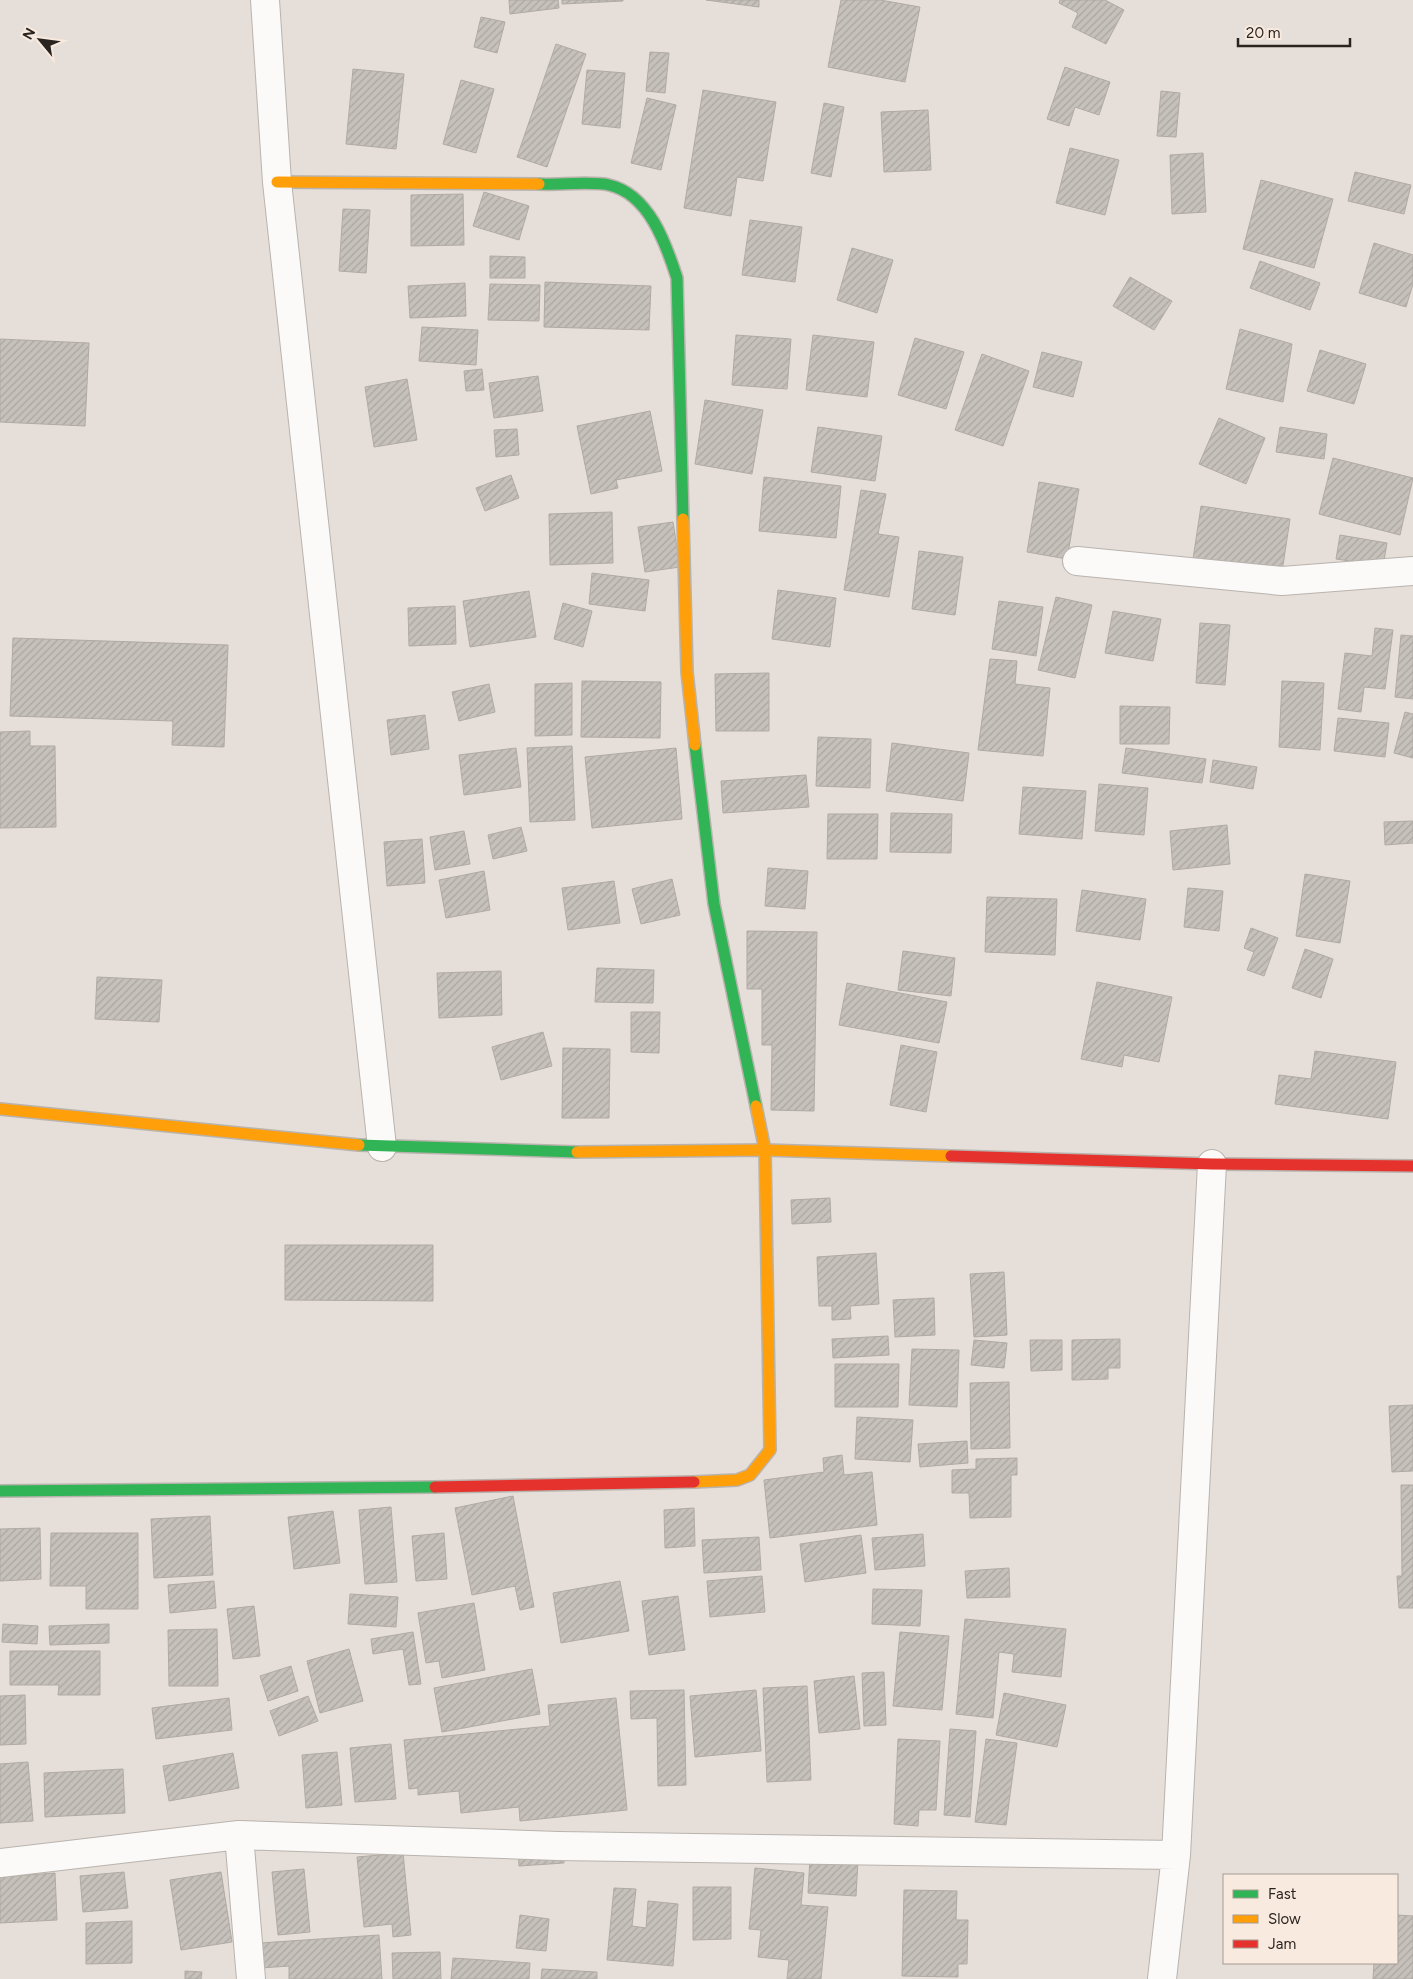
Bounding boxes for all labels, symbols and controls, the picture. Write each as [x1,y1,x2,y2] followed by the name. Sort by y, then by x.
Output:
[15,15,65,65] north arrow
[1238,15,1350,47] scale bar
[1246,24,1280,42] text: 20 m
[19,25,39,43] text: N
[1223,1874,1398,1964] legend
[1268,1885,1297,1903] text: Fast
[1268,1910,1301,1928] text: Slow
[1268,1935,1296,1953] text: Jam

